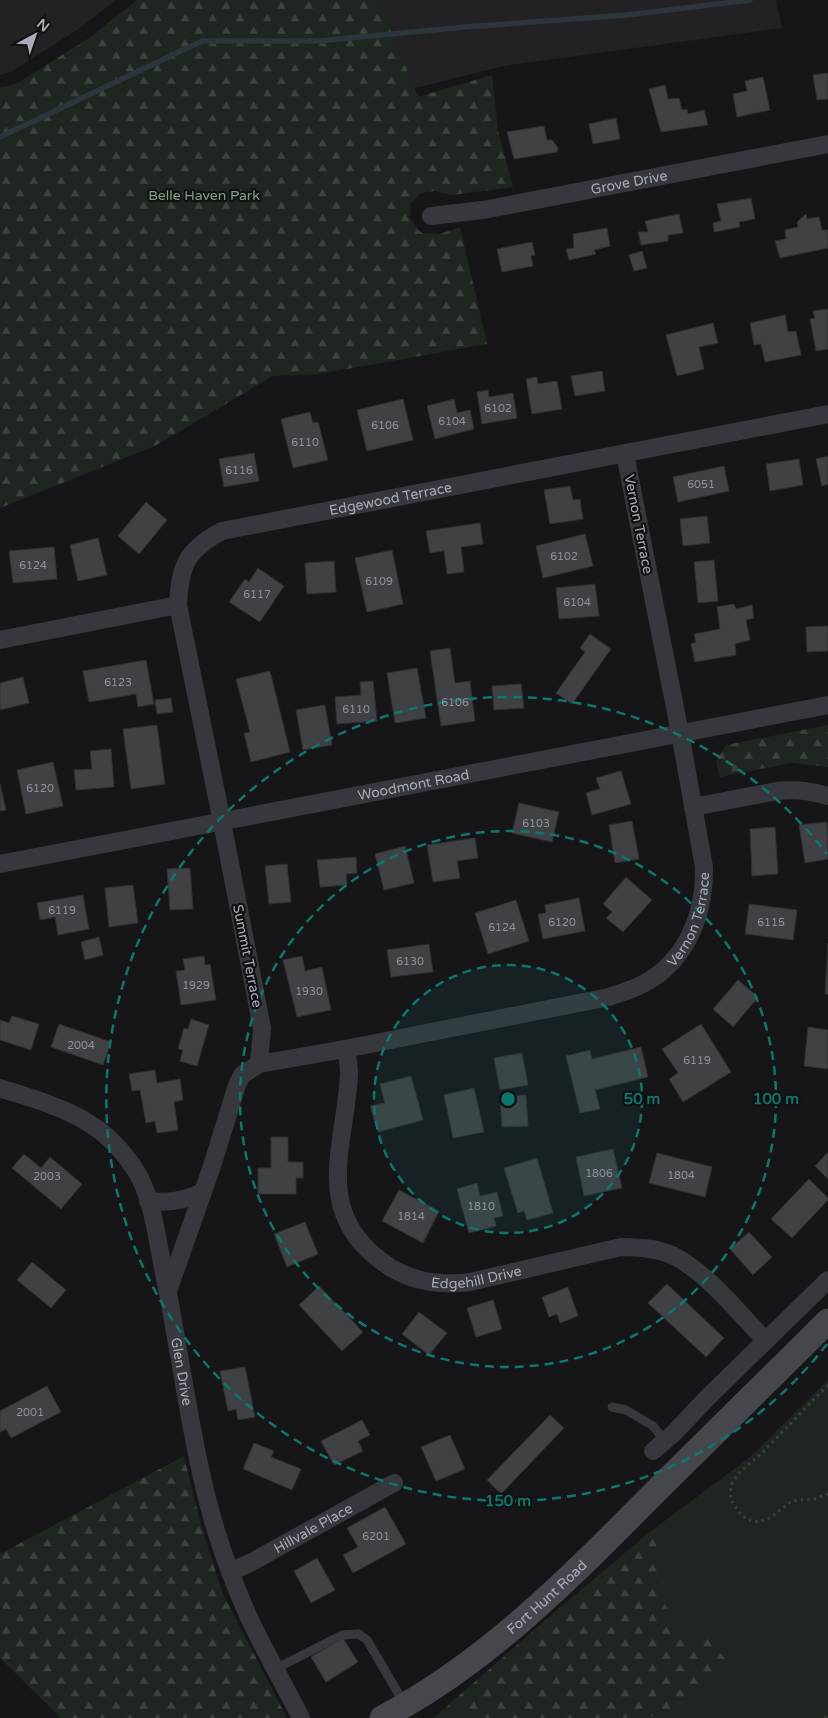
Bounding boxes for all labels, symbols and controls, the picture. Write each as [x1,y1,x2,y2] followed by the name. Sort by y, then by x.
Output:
[10,10,60,60] north arrow
[33,15,53,36] text: N
[589,167,669,198] street label: Grove Drive
[148,187,260,204] park label: Belle Haven Park
[484,402,512,415] house number: 6102
[438,415,466,428] house number: 6104
[371,419,399,432] house number: 6106
[291,436,319,449] house number: 6110
[225,464,253,477] house number: 6116
[621,473,656,575] street label: Vernon Terrace
[687,478,715,491] house number: 6051
[328,479,453,519] street label: Edgewood Terrace
[550,550,578,563] house number: 6102
[19,559,47,572] house number: 6124
[365,575,393,588] house number: 6109
[243,588,271,601] house number: 6117
[563,596,591,609] house number: 6104
[104,676,132,689] house number: 6123
[441,696,469,709] house number: 6106
[342,703,370,716] house number: 6110
[356,766,471,804] street label: Woodmont Road
[26,782,54,795] house number: 6120
[522,817,550,830] house number: 6103
[664,872,713,971] street label: Vernon Terrace
[229,903,266,1009] street label: Summit Terrace
[48,904,76,917] house number: 6119
[548,916,576,929] house number: 6120
[757,916,785,929] house number: 6115
[488,921,516,934] house number: 6124
[396,955,424,968] house number: 6130
[182,979,210,992] house number: 1929
[295,985,323,998] house number: 1930
[67,1039,95,1052] house number: 2004
[683,1054,711,1067] house number: 6119
[499,1090,517,1108] centre of rings
[624,1090,660,1108] text: 50 m
[753,1090,799,1108] text: 100 m
[585,1167,613,1180] house number: 1806
[667,1169,695,1182] house number: 1804
[33,1170,61,1183] house number: 2003
[467,1200,495,1213] house number: 1810
[397,1210,425,1223] house number: 1814
[430,1262,523,1292] street label: Edgehill Drive
[167,1336,196,1407] street label: Glen Drive
[16,1406,44,1419] house number: 2001
[485,1492,531,1510] text: 150 m
[271,1500,356,1557] street label: Hillvale Place
[362,1530,390,1543] house number: 6201
[504,1557,591,1638] street label: Fort Hunt Road

